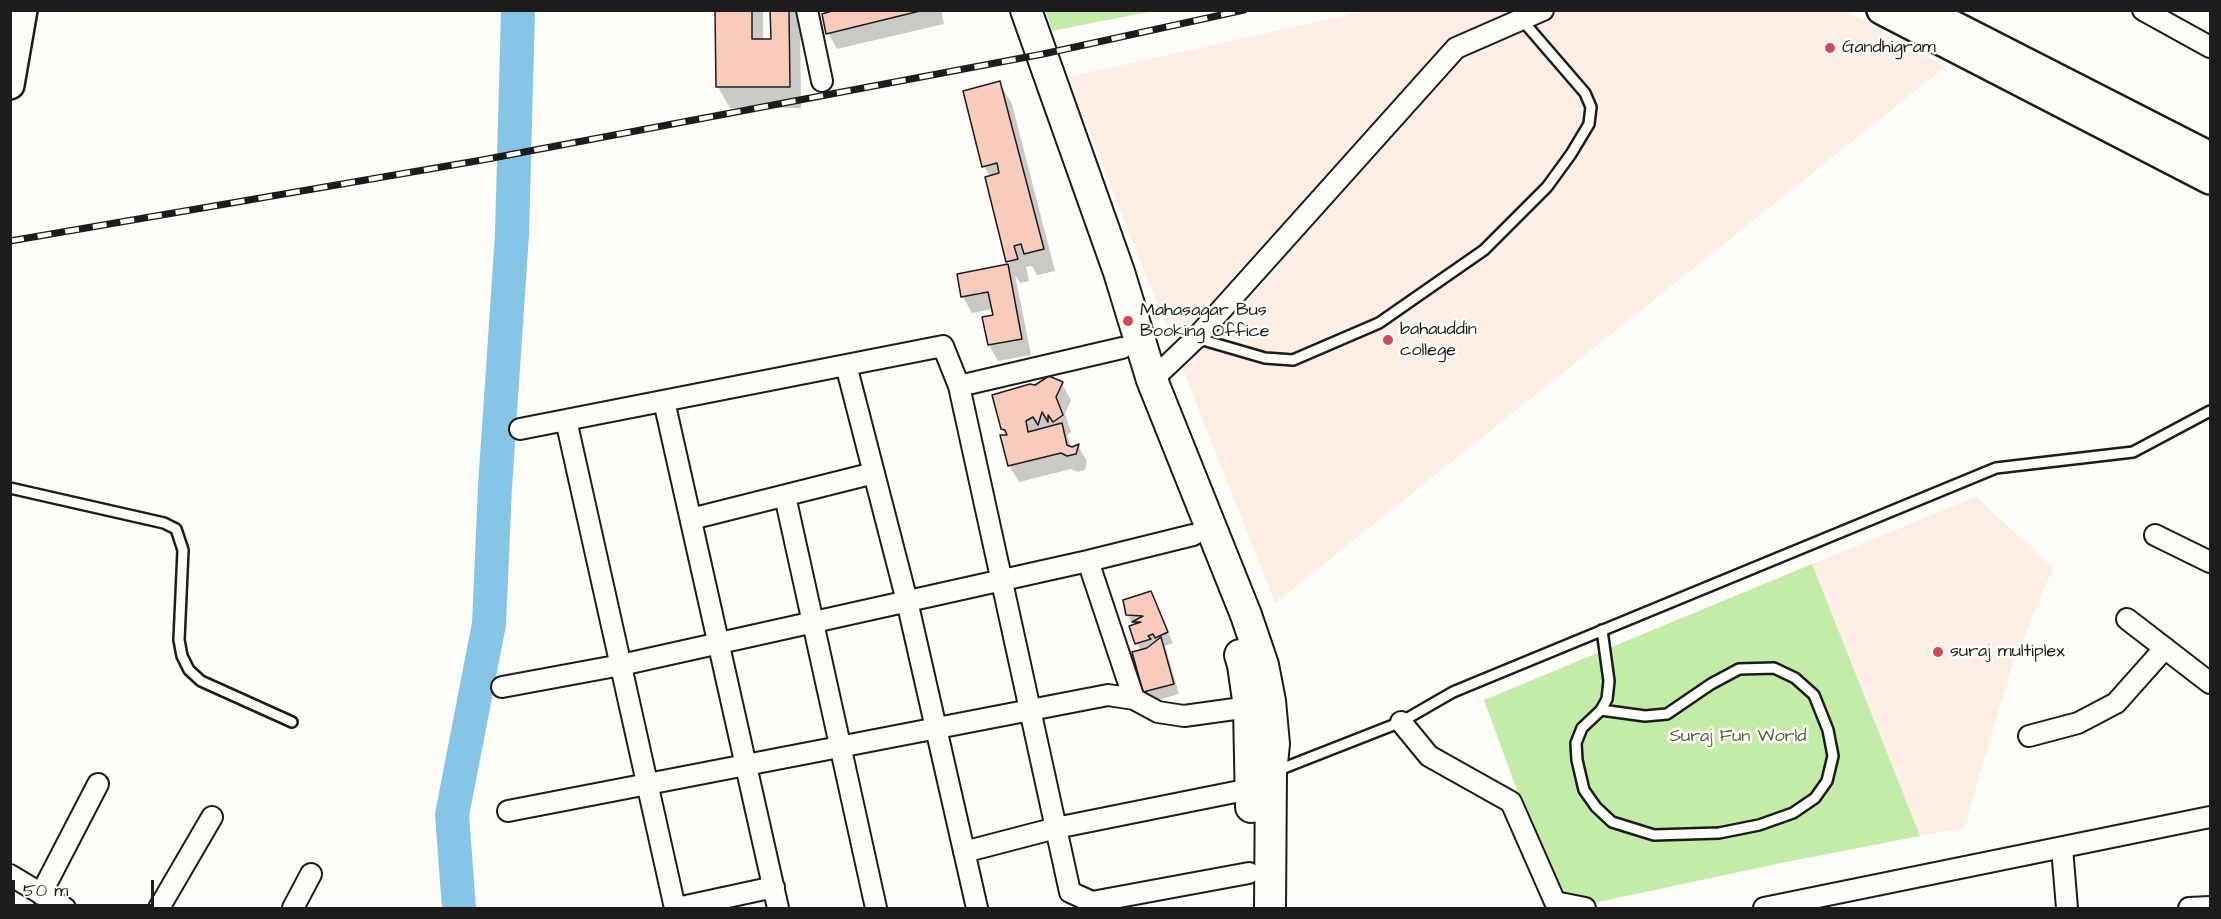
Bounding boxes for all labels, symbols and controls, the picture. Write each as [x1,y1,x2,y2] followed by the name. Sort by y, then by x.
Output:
[1842,37,1936,59] place label: Gandhigram
[1823,41,1837,55] marker: Gandhigram
[1140,300,1270,342] place label: Mahasagar Bus Booking Office
[1121,314,1135,328] marker: Mahasagar Bus Booking Office
[1400,319,1477,362] place label: bahauddin college
[1381,333,1395,347] marker: bahauddin college
[1950,641,2065,663] place label: suraj multiplex
[1931,645,1945,659] marker: suraj multiplex
[1669,726,1807,748] park label: Suraj Fun World
[15,868,158,906] scale bar
[23,878,68,903] text: 50 m

